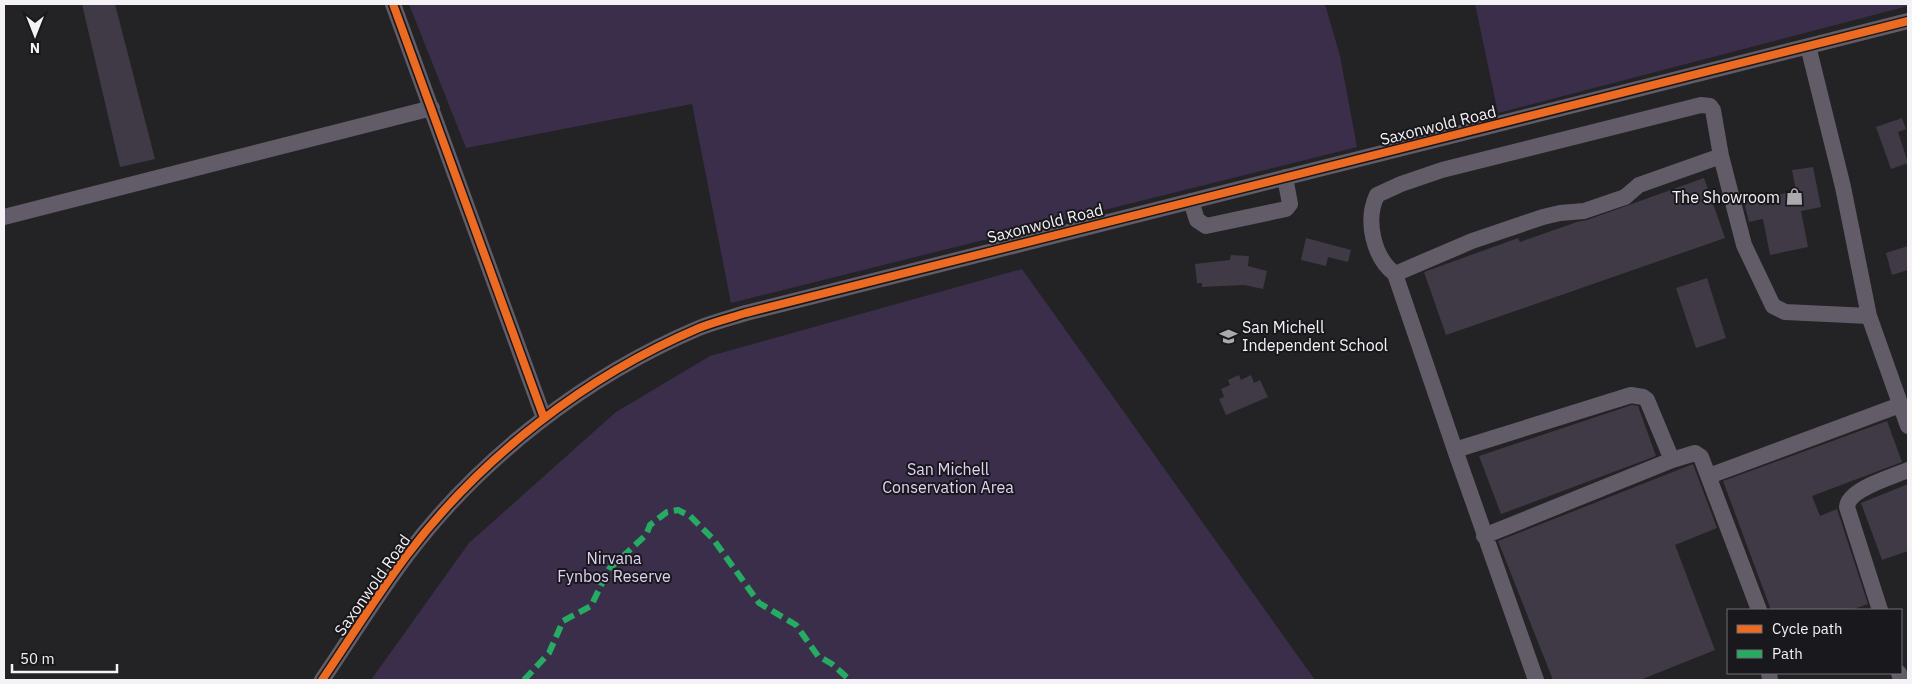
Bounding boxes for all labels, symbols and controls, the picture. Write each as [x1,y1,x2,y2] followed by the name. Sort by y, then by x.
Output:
[10,10,60,60] north arrow
[30,39,40,57] text: N
[1378,101,1498,149] street label: Saxonwold Road
[1672,187,1780,207] place label: The Showroom
[1784,187,1804,207] shop icon: The Showroom
[985,199,1105,247] street label: Saxonwold Road
[1242,317,1388,355] place label: San Michell Independent School
[1218,326,1238,346] school or university icon: San Michell Independent School
[882,459,1014,497] park label: San Michell Conservation Area
[330,530,414,640] street label: Saxonwold Road
[557,548,671,586] park label: Nirvana Fynbos Reserve
[1727,609,1902,674] legend
[1772,619,1843,638] text: Cycle path
[12,642,118,674] scale bar
[1772,644,1803,663] text: Path
[20,649,55,668] text: 50 m

